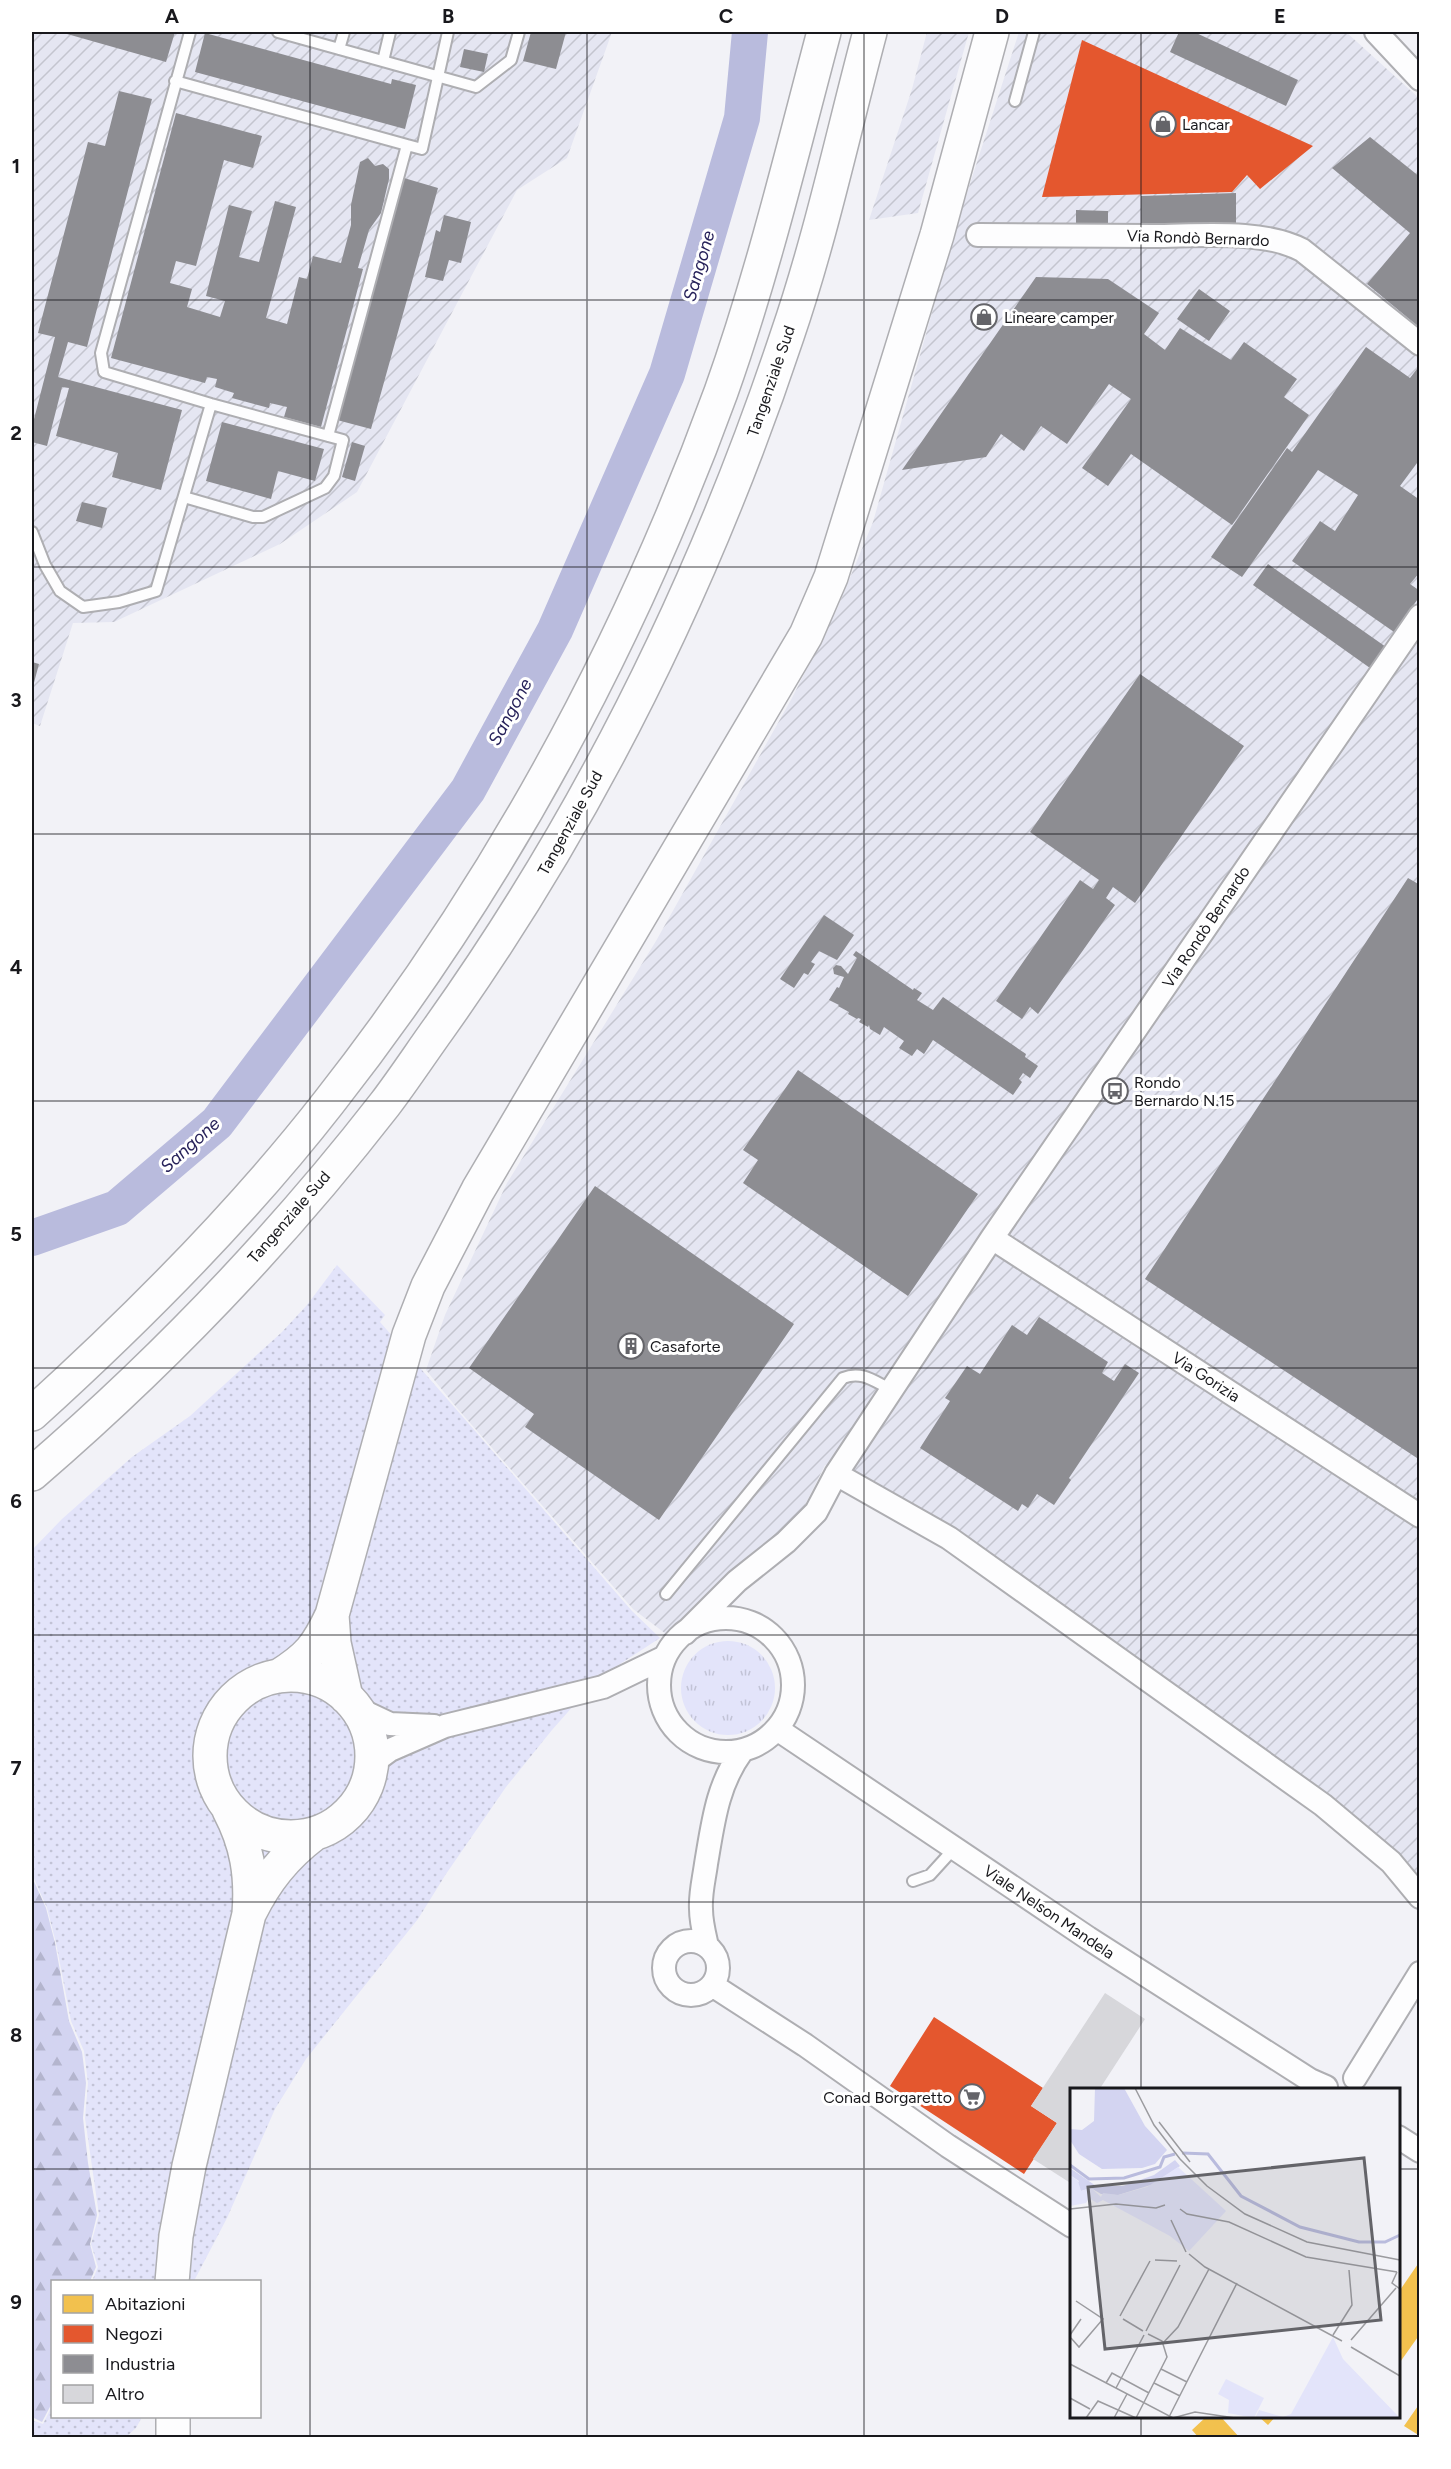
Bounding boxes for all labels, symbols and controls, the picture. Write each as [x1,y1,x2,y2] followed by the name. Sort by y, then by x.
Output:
[165,4,180,28] text: A
[442,4,454,28] text: B
[719,4,733,28] text: C
[995,4,1009,28] text: D
[1274,4,1286,28] text: E
[1148,109,1178,139] shop icon: Lancar
[1182,115,1230,134] place label: Lancar
[12,154,20,178] text: 1
[1126,226,1270,250] street label: Via Rondò Bernardo
[678,228,720,304] water label: Sangone
[969,302,999,332] shop icon: Lineare camper
[1004,308,1115,327] place label: Lineare camper
[743,323,799,439] street label: Tangenziale Sud
[10,421,22,445] text: 2
[483,675,537,749] water label: Sangone
[10,688,22,712] text: 3
[534,768,606,878] street label: Tangenziale Sud
[1158,862,1254,992] street label: Via Rondò Bernardo
[10,955,23,979] text: 4
[1134,1073,1235,1110] place label: Rondo Bernardo N.15
[1100,1076,1130,1106] bus stop icon: Rondo Bernardo N.15
[156,1112,224,1177] water label: Sangone
[244,1167,334,1267] street label: Tangenziale Sud
[10,1222,22,1246] text: 5
[616,1331,646,1361] building icon: Casaforte
[650,1337,721,1356] place label: Casaforte
[1168,1348,1244,1406] street label: Via Gorizia
[10,1489,22,1513] text: 6
[10,1756,22,1780] text: 7
[980,1861,1118,1963] street label: Viale Nelson Mandela
[10,2023,22,2047] text: 8
[957,2082,987,2112] supermarket icon: Conad Borgaretto
[823,2088,952,2107] place label: Conad Borgaretto
[1070,2088,1400,2418] inset map
[51,2280,261,2418] legend
[10,2290,22,2314] text: 9
[105,2293,186,2315] text: Abitazioni
[105,2323,163,2345] text: Negozi
[105,2353,175,2375] text: Industria
[105,2383,144,2405] text: Altro

